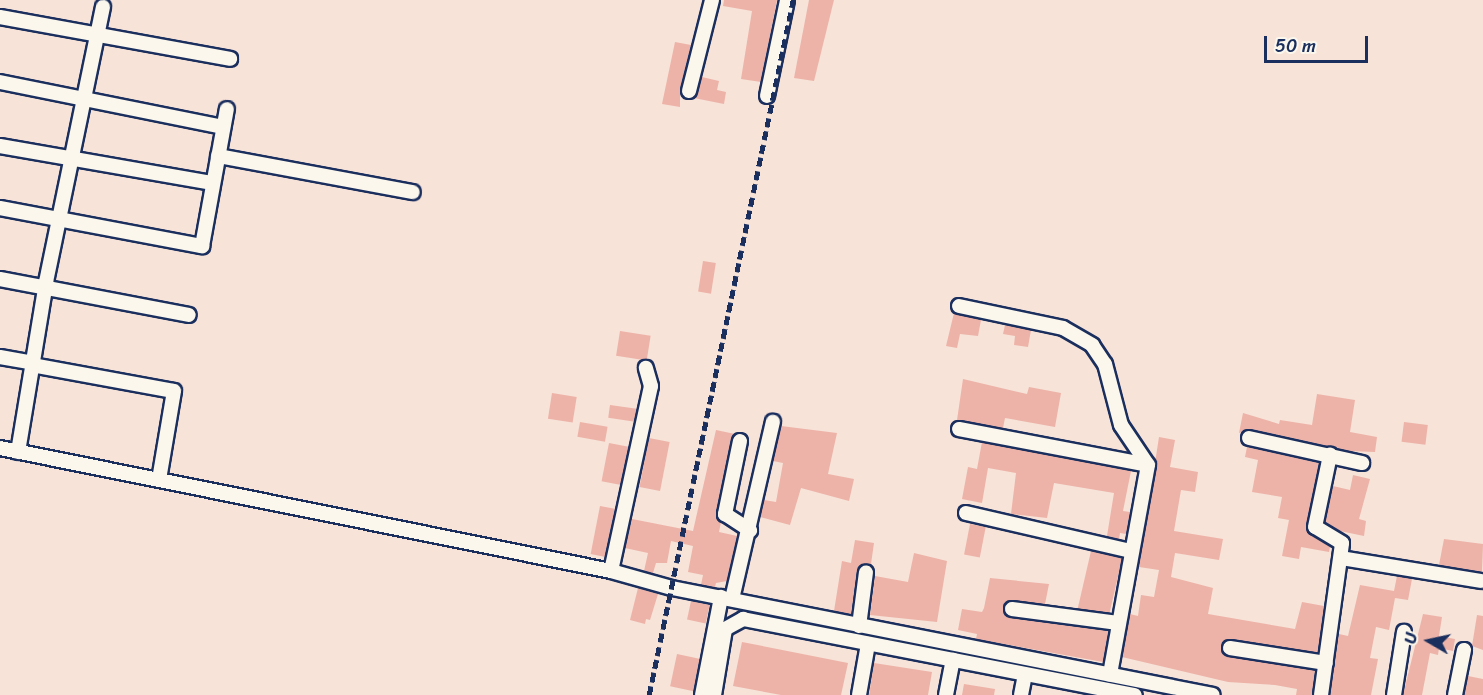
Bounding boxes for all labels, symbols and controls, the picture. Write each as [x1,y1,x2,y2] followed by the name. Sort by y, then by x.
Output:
[1267,24,1370,62] scale bar
[1275,30,1316,62] text: 50 m
[1399,611,1459,671] north arrow
[1396,631,1426,646] text: U

